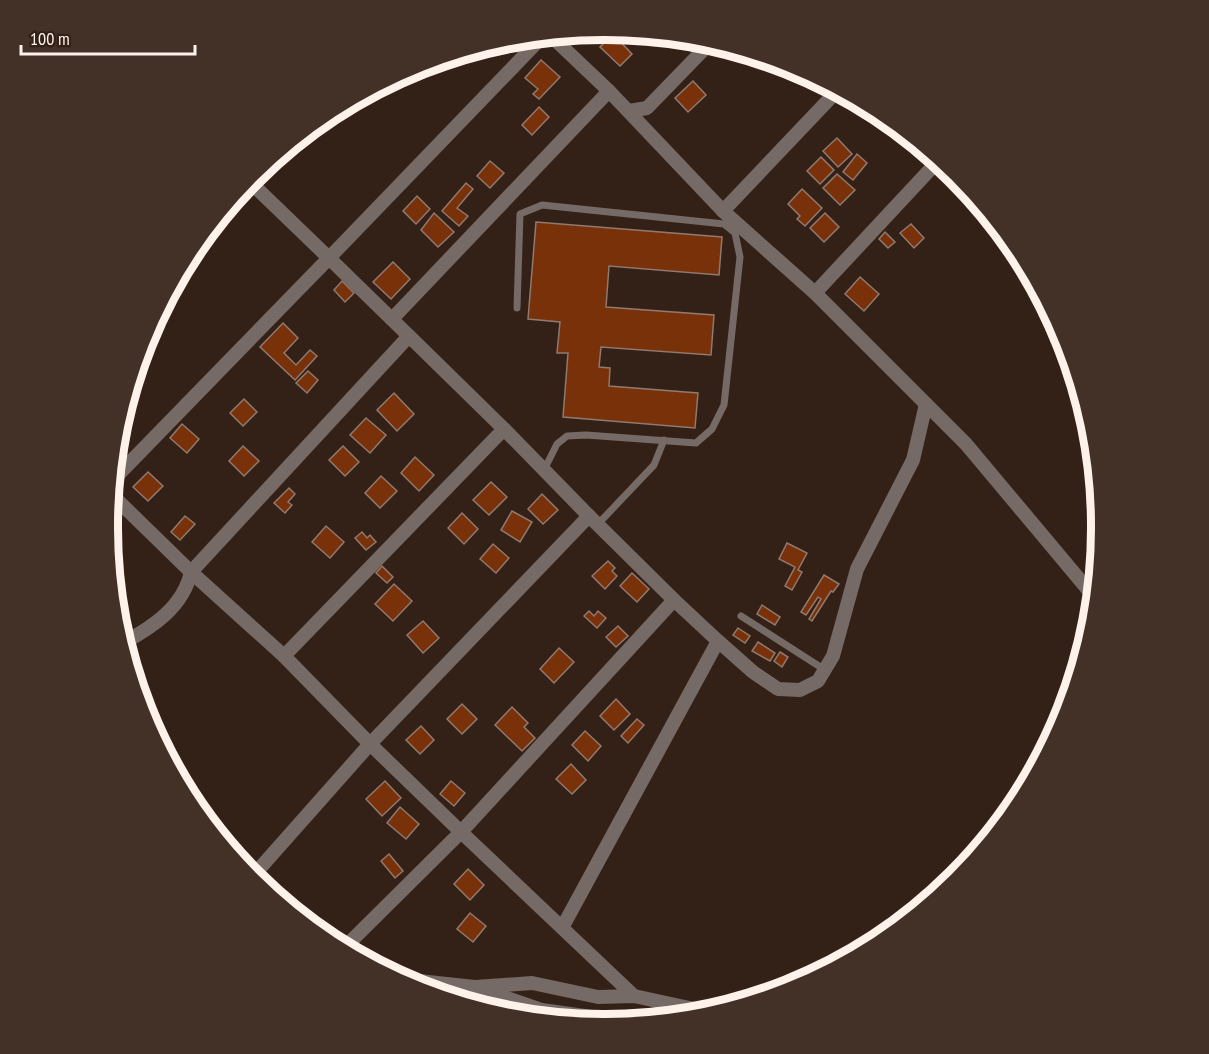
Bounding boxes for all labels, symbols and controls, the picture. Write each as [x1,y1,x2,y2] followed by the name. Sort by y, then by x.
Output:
[21,18,195,56] scale bar
[30,27,70,50] text: 100 m

